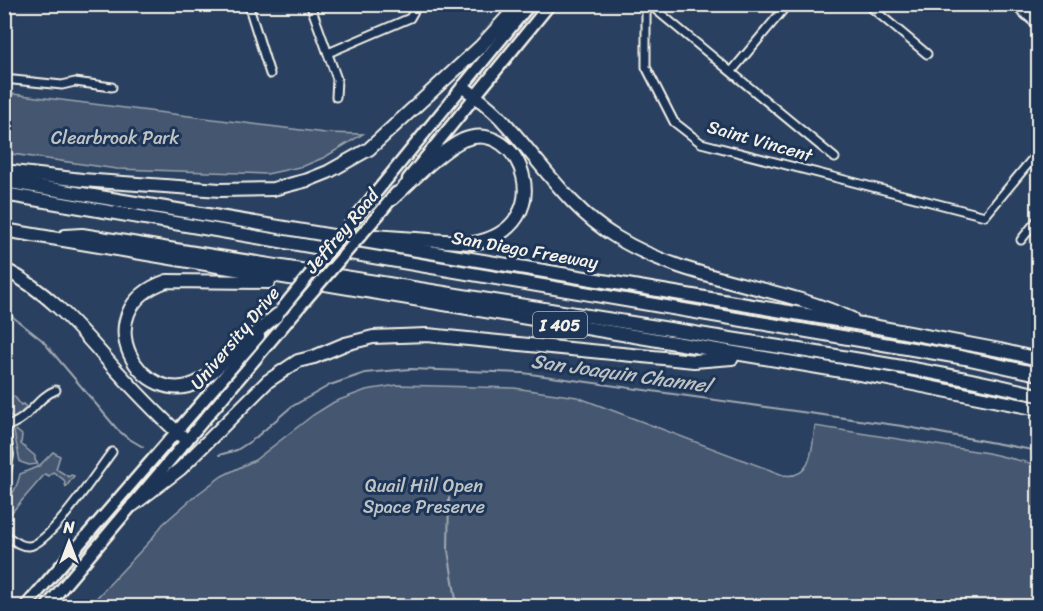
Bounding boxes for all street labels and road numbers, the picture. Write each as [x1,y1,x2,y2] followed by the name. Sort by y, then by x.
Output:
[704,111,817,171] street label: Saint Vincent
[296,180,388,281] street label: Jeffrey Road
[449,221,601,279] street label: San Diego Freeway
[182,279,288,397] street label: University Drive
[533,312,587,338] road number: I 405

